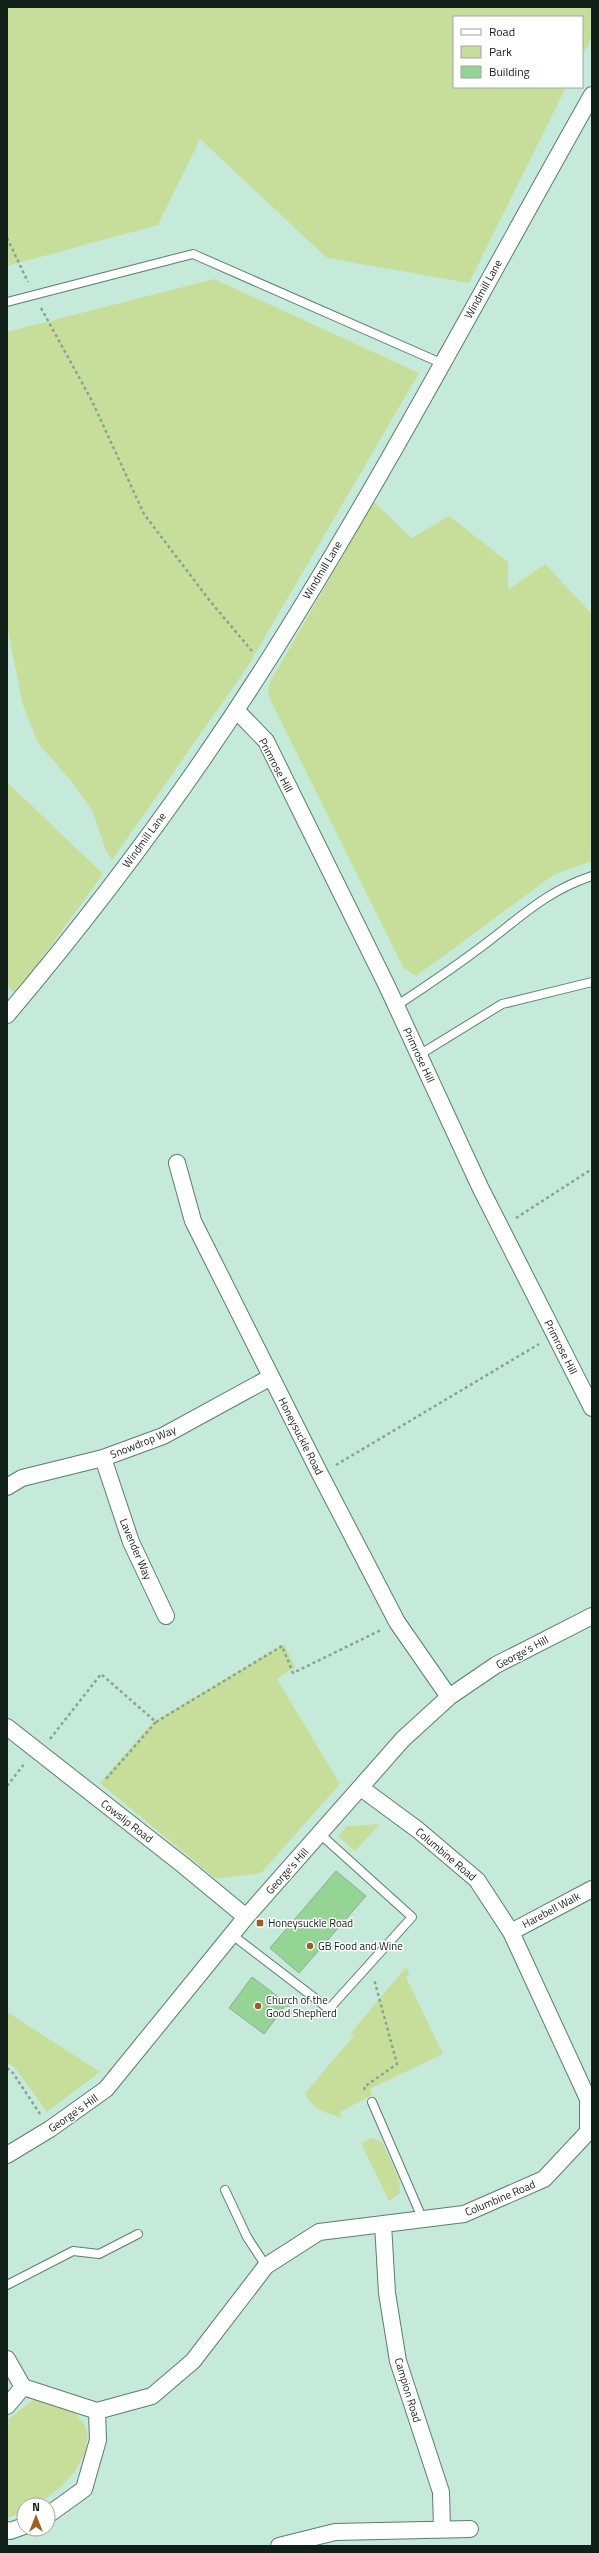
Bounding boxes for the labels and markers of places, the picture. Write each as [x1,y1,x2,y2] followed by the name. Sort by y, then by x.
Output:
[268,1915,353,1931] place label: Honeysuckle Road
[255,1918,265,1928] marker: Honeysuckle Road
[318,1938,403,1954] place label: GB Food and Wine
[305,1941,315,1951] marker: GB Food and Wine
[266,1992,337,2021] place label: Church of the Good Shepherd
[253,2001,263,2011] marker: Church of the Good Shepherd

